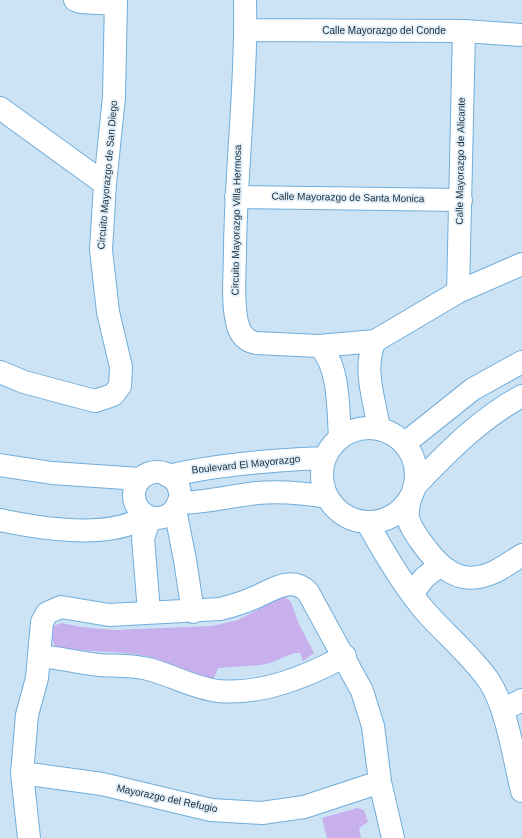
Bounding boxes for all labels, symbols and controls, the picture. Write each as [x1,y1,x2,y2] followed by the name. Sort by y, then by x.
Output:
[322,25,446,37] street label: Calle Mayorazgo del Conde
[454,97,468,225] street label: Calle Mayorazgo de Alicante
[96,100,120,250] street label: Circuito Mayorazgo de San Diego
[230,144,244,296] street label: Circuito Mayorazgo Villa Hermosa
[271,191,425,205] street label: Calle Mayorazgo de Santa Monica
[191,453,301,477] street label: Boulevard El Mayorazgo
[115,782,219,816] street label: Mayorazgo del Refugio

